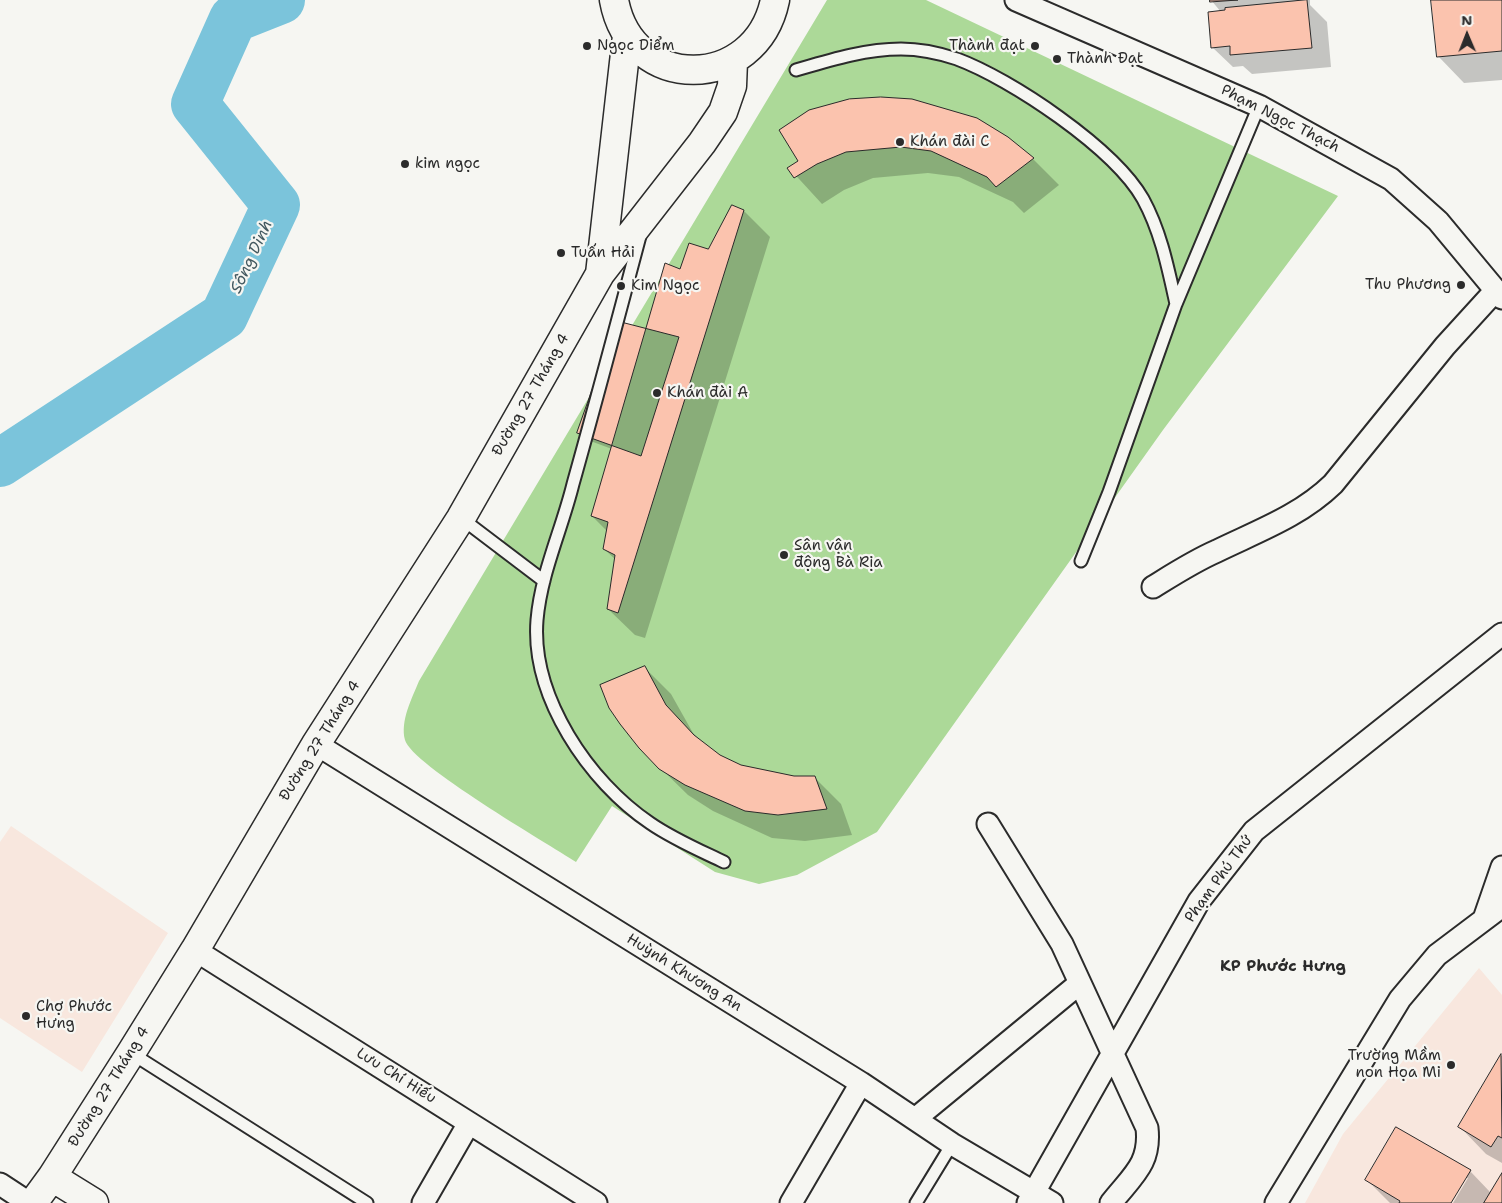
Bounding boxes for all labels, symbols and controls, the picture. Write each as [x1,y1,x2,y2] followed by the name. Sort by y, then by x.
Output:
[1442,10,1492,60] north arrow
[1461,11,1472,29] text: N
[597,37,674,55] place label: Ngọc Diểm
[949,37,1025,55] place label: Thành đạt
[581,40,593,52] marker: Ngọc Diểm
[1029,40,1041,52] marker: Thành đạt
[1067,50,1143,68] place label: Thành Đạt
[1051,53,1063,65] marker: Thành Đạt
[1218,81,1342,157] street label: Phạm Ngọc Thạch
[910,133,989,151] place label: Khán đài C
[894,136,906,148] marker: Khán đài C
[415,155,480,173] place label: kim ngọc
[399,158,411,170] marker: kim ngọc
[227,217,277,297] water label: Sông Dinh
[571,244,635,262] place label: Tuấn Hải
[555,247,567,259] marker: Tuấn Hải
[1365,276,1451,294] place label: Thu Phương
[631,277,700,295] place label: Kim Ngọc
[1455,279,1467,291] marker: Thu Phương
[615,280,627,292] marker: Kim Ngọc
[489,331,573,459] street label: Đường 27 Tháng 4
[667,384,748,402] place label: Khán đài A
[651,387,663,399] marker: Khán đài A
[794,537,883,572] place label: Sân vận động Bà Rịa
[778,549,790,561] marker: Sân vận động Bà Rịa
[276,678,364,804] street label: Đường 27 Tháng 4
[1181,832,1257,926] street label: Phạm Phú Thứ
[623,930,745,1016] street label: Huỳnh Khương An
[1220,957,1346,977] district label: KP Phước Hưng
[36,998,112,1033] place label: Chợ Phước Hưng
[20,1010,32,1022] marker: Chợ Phước Hưng
[65,1024,153,1150] street label: Đường 27 Tháng 4
[353,1044,439,1108] street label: Lưu Chí Hiếu
[1348,1047,1441,1082] place label: Trường Mầm non Họa Mi
[1445,1059,1457,1071] marker: Trường Mầm non Họa Mi

